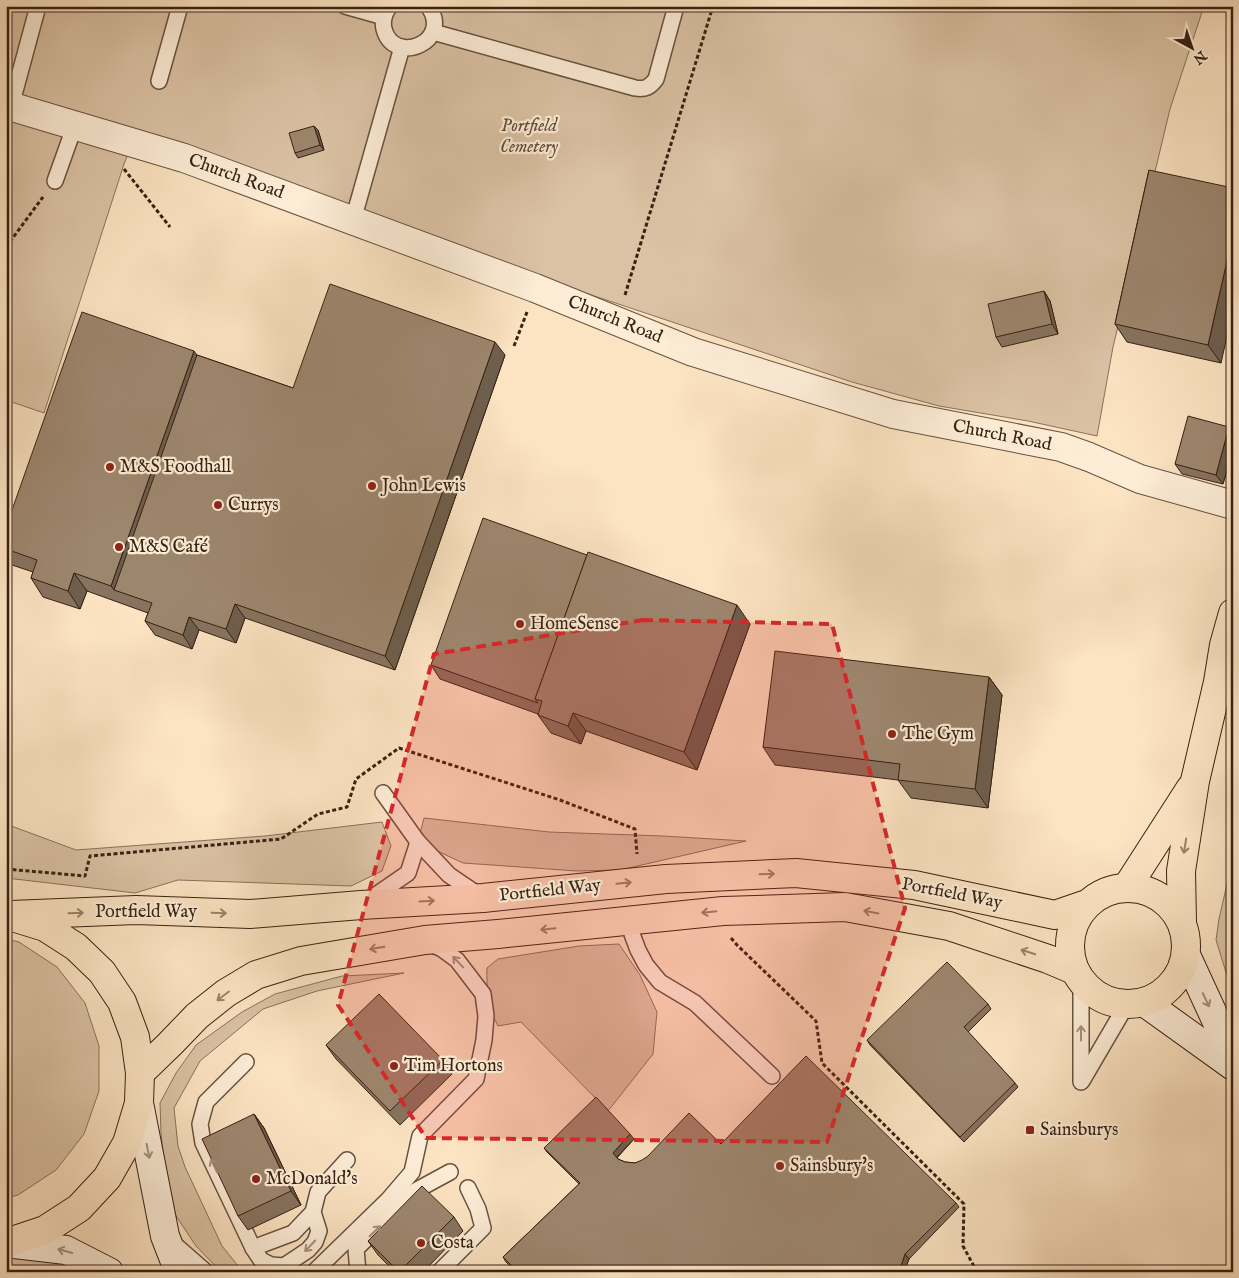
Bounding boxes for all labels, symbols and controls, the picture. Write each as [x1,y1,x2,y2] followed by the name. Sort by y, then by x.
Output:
[1166,22,1216,72] north arrow
[1189,46,1211,68] text: N
[500,115,559,159] park label: Portfield Cemetery
[185,149,287,205] street label: Church Road
[564,291,666,350] street label: Church Road
[951,415,1054,457] street label: Church Road
[120,456,231,479] place label: M&S Foodhall
[104,461,116,473] marker: M&S Foodhall
[380,475,466,498] place label: John Lewis
[366,480,378,492] marker: John Lewis
[228,494,279,517] place label: Currys
[212,499,224,511] marker: Currys
[129,536,208,559] place label: M&S Café
[113,541,125,553] marker: M&S Café
[530,613,619,636] place label: HomeSense
[514,618,526,630] marker: HomeSense
[902,723,974,746] place label: The Gym
[886,728,898,740] marker: The Gym
[1180,838,1190,854] one-way arrow
[759,870,775,879] one-way arrow
[900,873,1004,915] street label: Portfield Way
[498,874,602,908] street label: Portfield Way
[615,878,631,888] one-way arrow
[419,897,435,906] one-way arrow
[95,901,197,924] street label: Portfield Way
[702,907,718,917] one-way arrow
[864,907,880,916] one-way arrow
[68,908,84,917] one-way arrow
[211,908,227,918] one-way arrow
[540,924,556,934] one-way arrow
[369,944,385,954] one-way arrow
[1021,947,1037,957] one-way arrow
[452,956,464,968] one-way arrow
[217,990,230,1001] one-way arrow
[1202,992,1212,1007] one-way arrow
[1076,1026,1086,1042] one-way arrow
[404,1055,503,1078] place label: Tim Hortons
[388,1060,400,1072] marker: Tim Hortons
[1040,1119,1118,1142] place label: Sainsburys
[1024,1124,1036,1136] marker: Sainsburys
[144,1143,153,1159] one-way arrow
[790,1155,873,1178] place label: Sainsbury's
[209,1159,218,1174] one-way arrow
[774,1160,786,1172] marker: Sainsbury's
[266,1168,358,1191] place label: McDonald's
[250,1173,262,1185] marker: McDonald's
[368,1225,381,1237] one-way arrow
[431,1232,474,1255] place label: Costa
[415,1237,427,1249] marker: Costa
[304,1240,316,1252] one-way arrow
[57,1246,73,1255] one-way arrow

